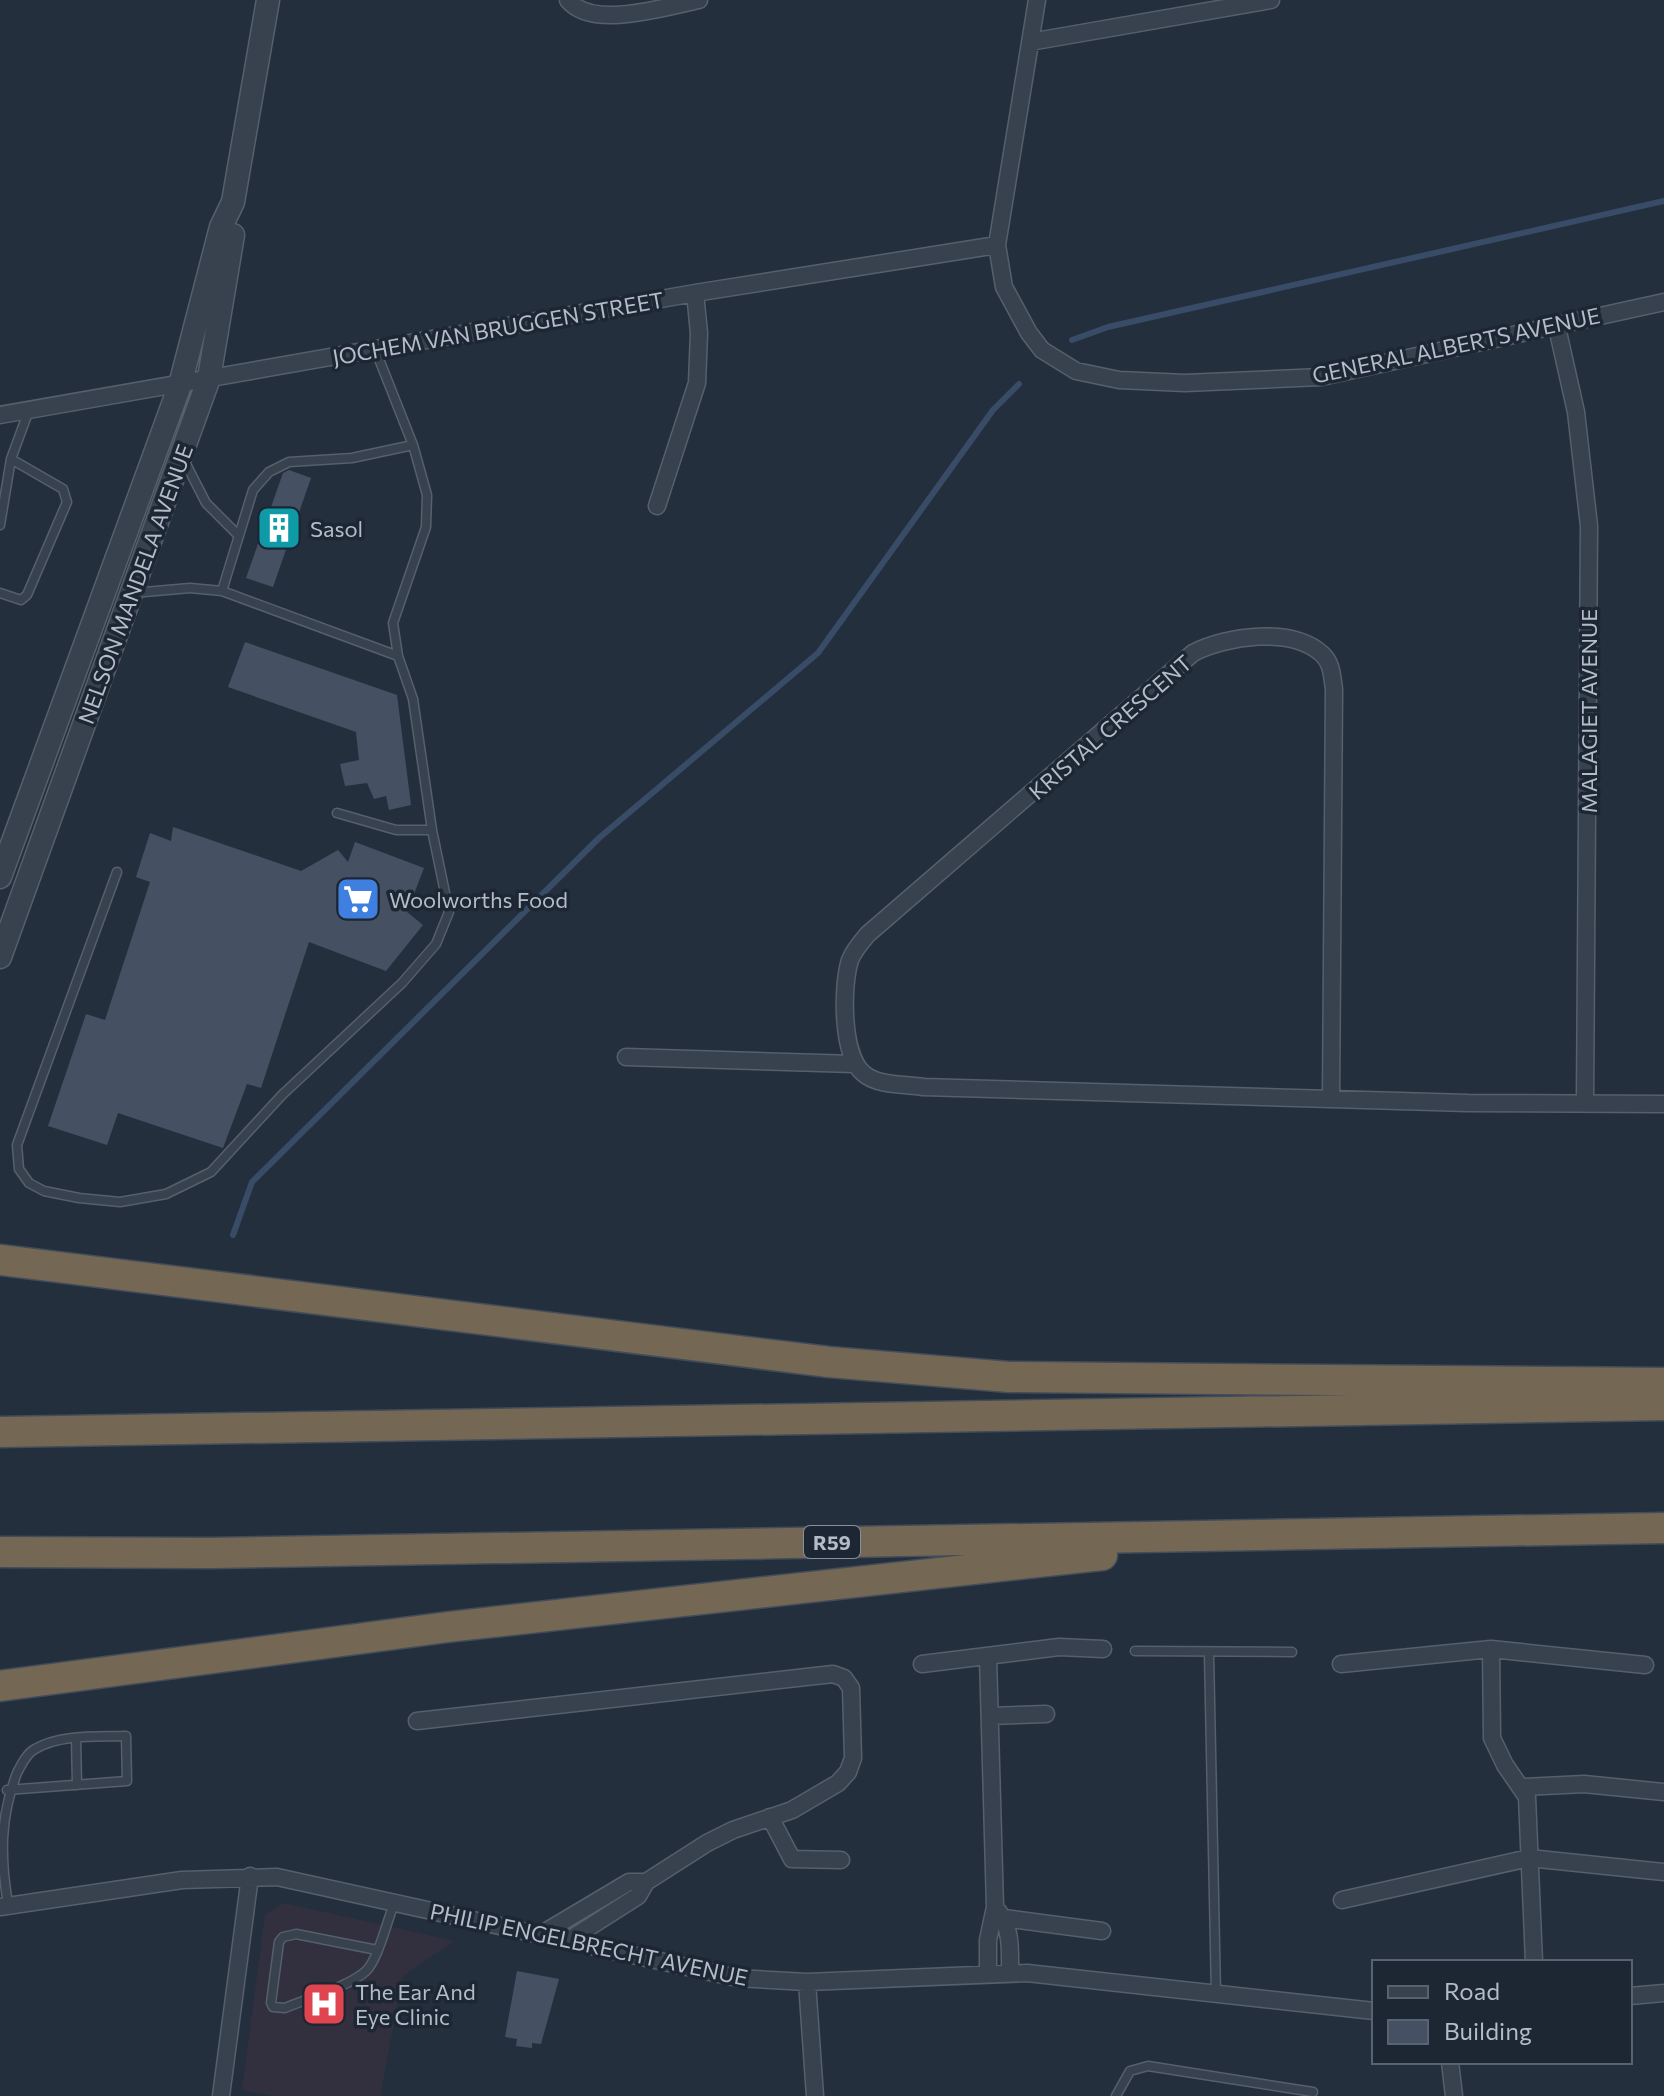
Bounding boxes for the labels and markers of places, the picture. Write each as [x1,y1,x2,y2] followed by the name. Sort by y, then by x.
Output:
[255,504,303,552] building icon: Sasol
[310,515,363,542] place label: Sasol
[334,875,382,923] supermarket icon: Woolworths Food
[389,886,568,913] place label: Woolworths Food
[355,1978,476,2030] place label: The Ear And Eye Clinic
[300,1980,348,2028] hospital icon: The Ear And Eye Clinic

